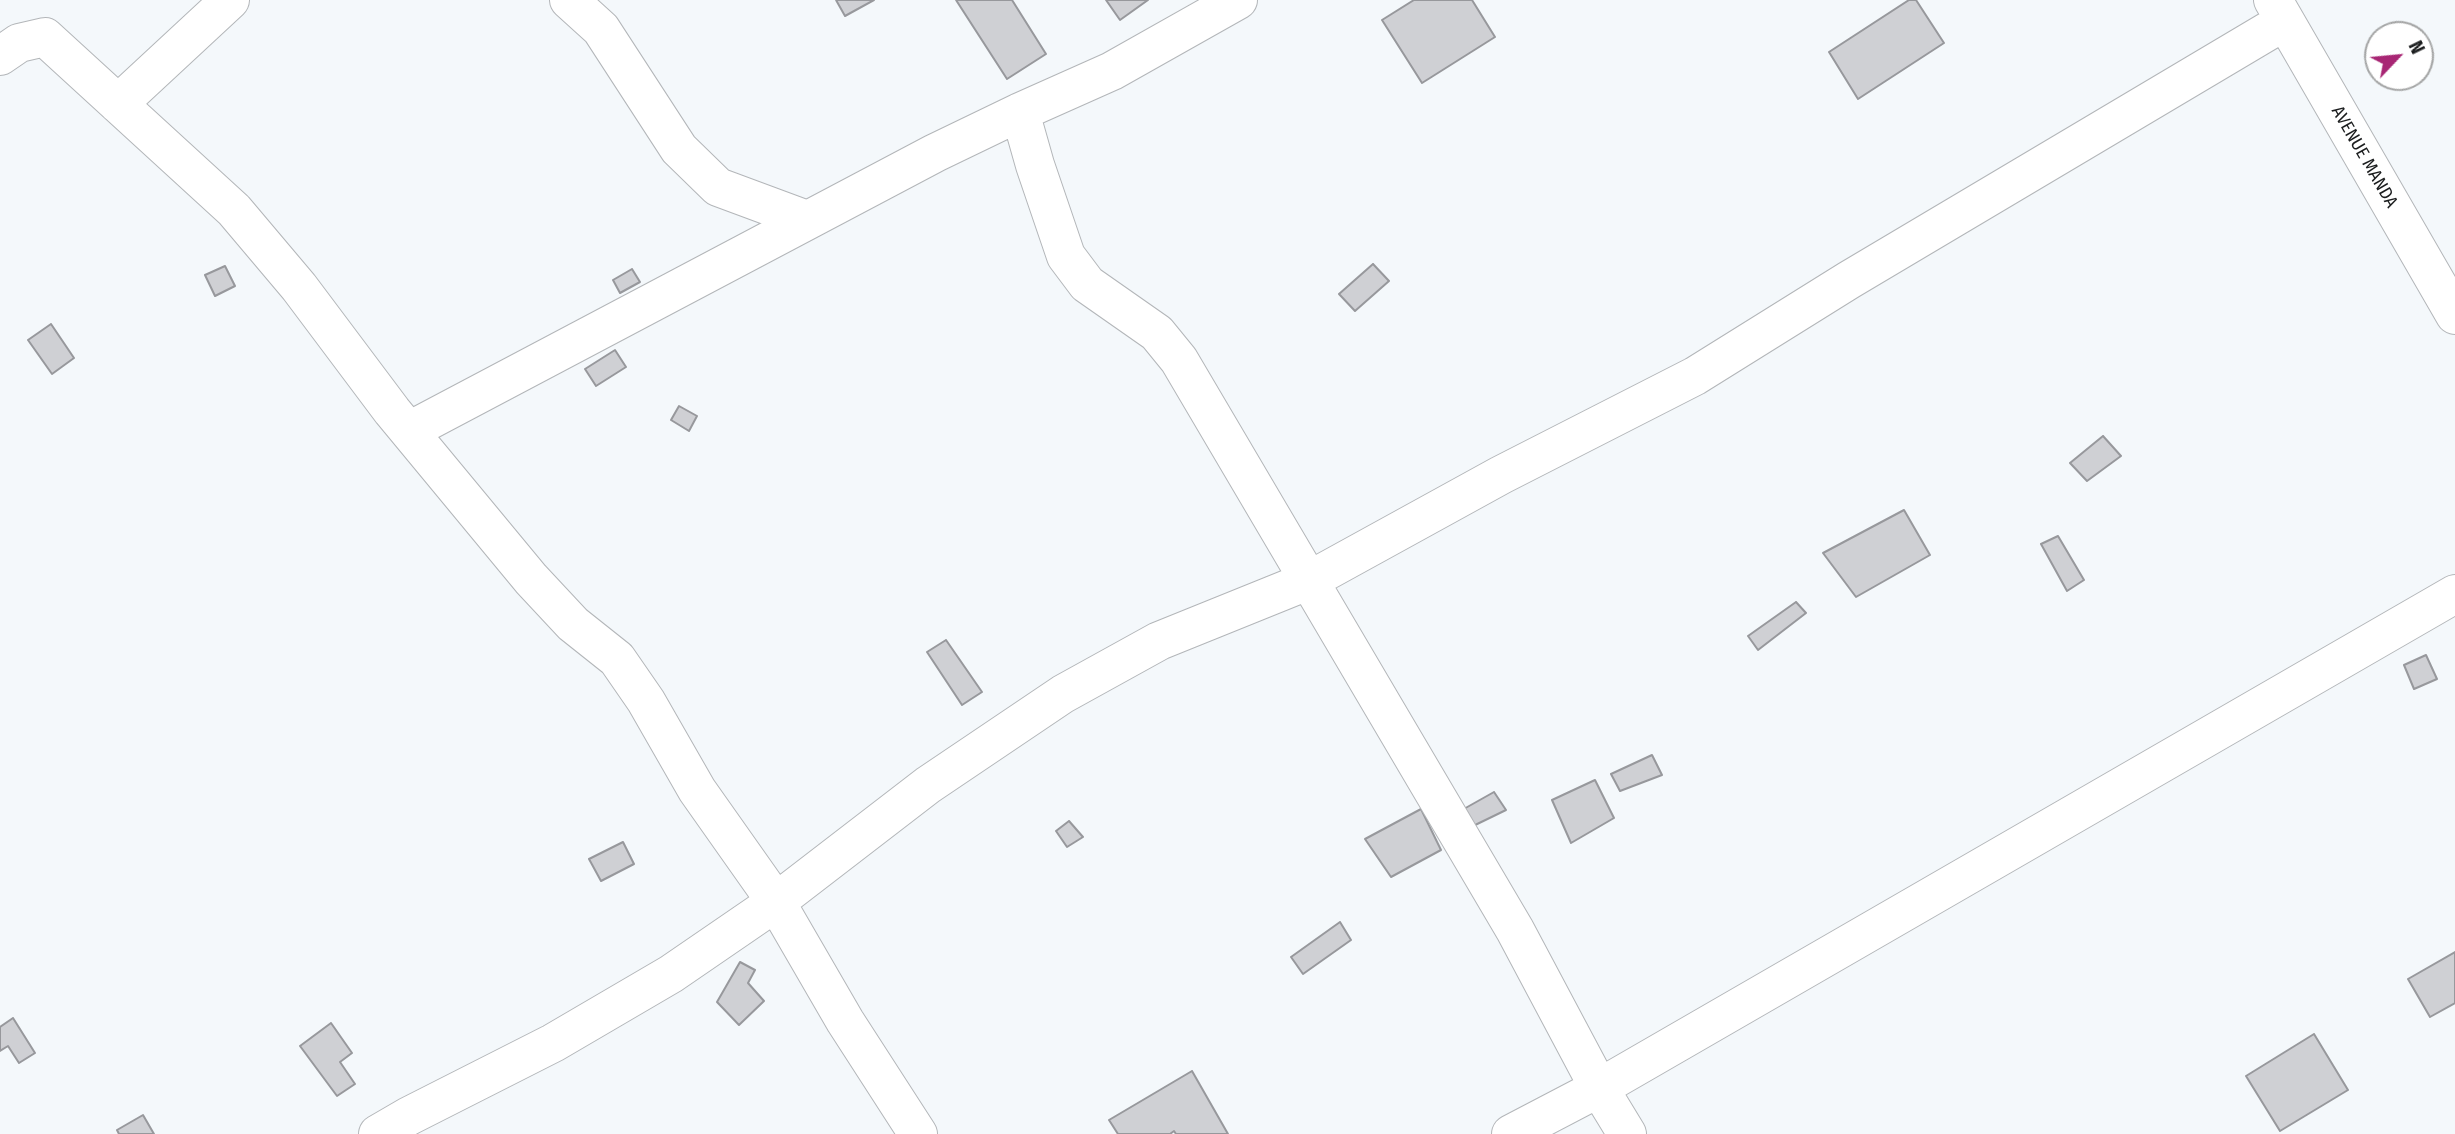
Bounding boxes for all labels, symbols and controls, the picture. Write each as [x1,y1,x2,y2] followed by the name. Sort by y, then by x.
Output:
[2364,21,2434,91] north arrow
[2404,37,2429,58] text: N
[2326,102,2402,212] street label: AVENUE MANDA

